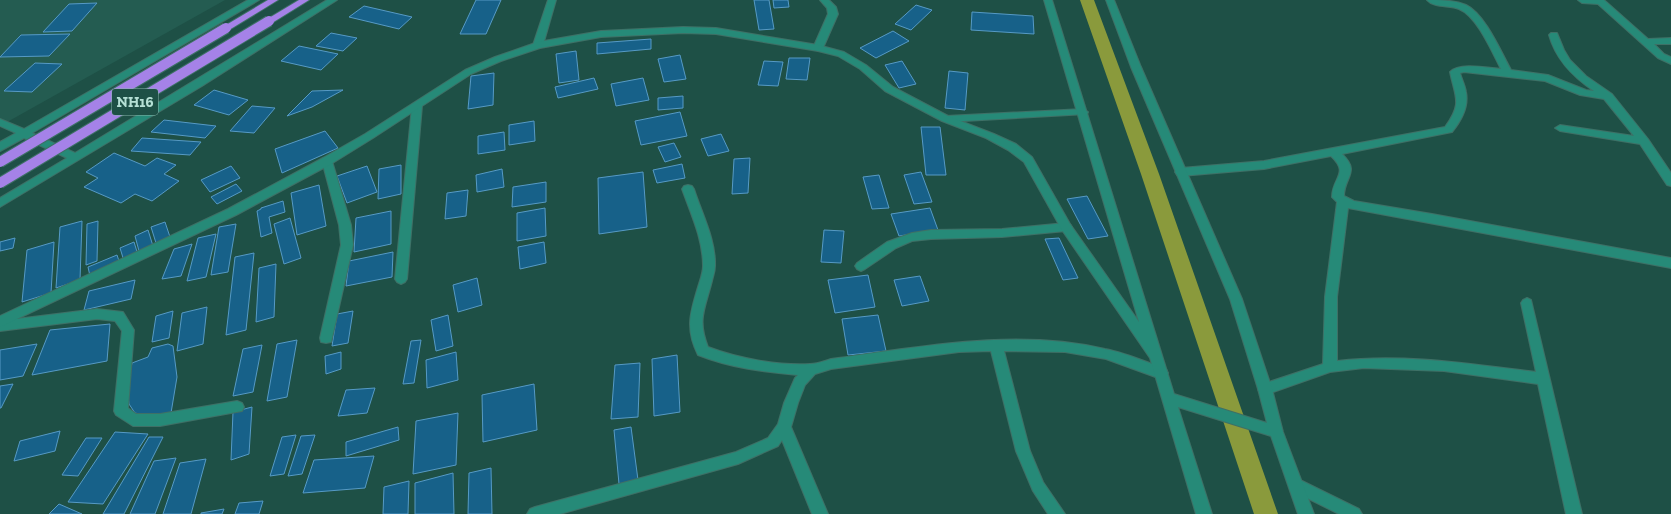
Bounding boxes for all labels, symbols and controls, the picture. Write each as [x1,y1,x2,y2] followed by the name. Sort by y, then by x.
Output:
[112,89,158,115] road number: NH16

